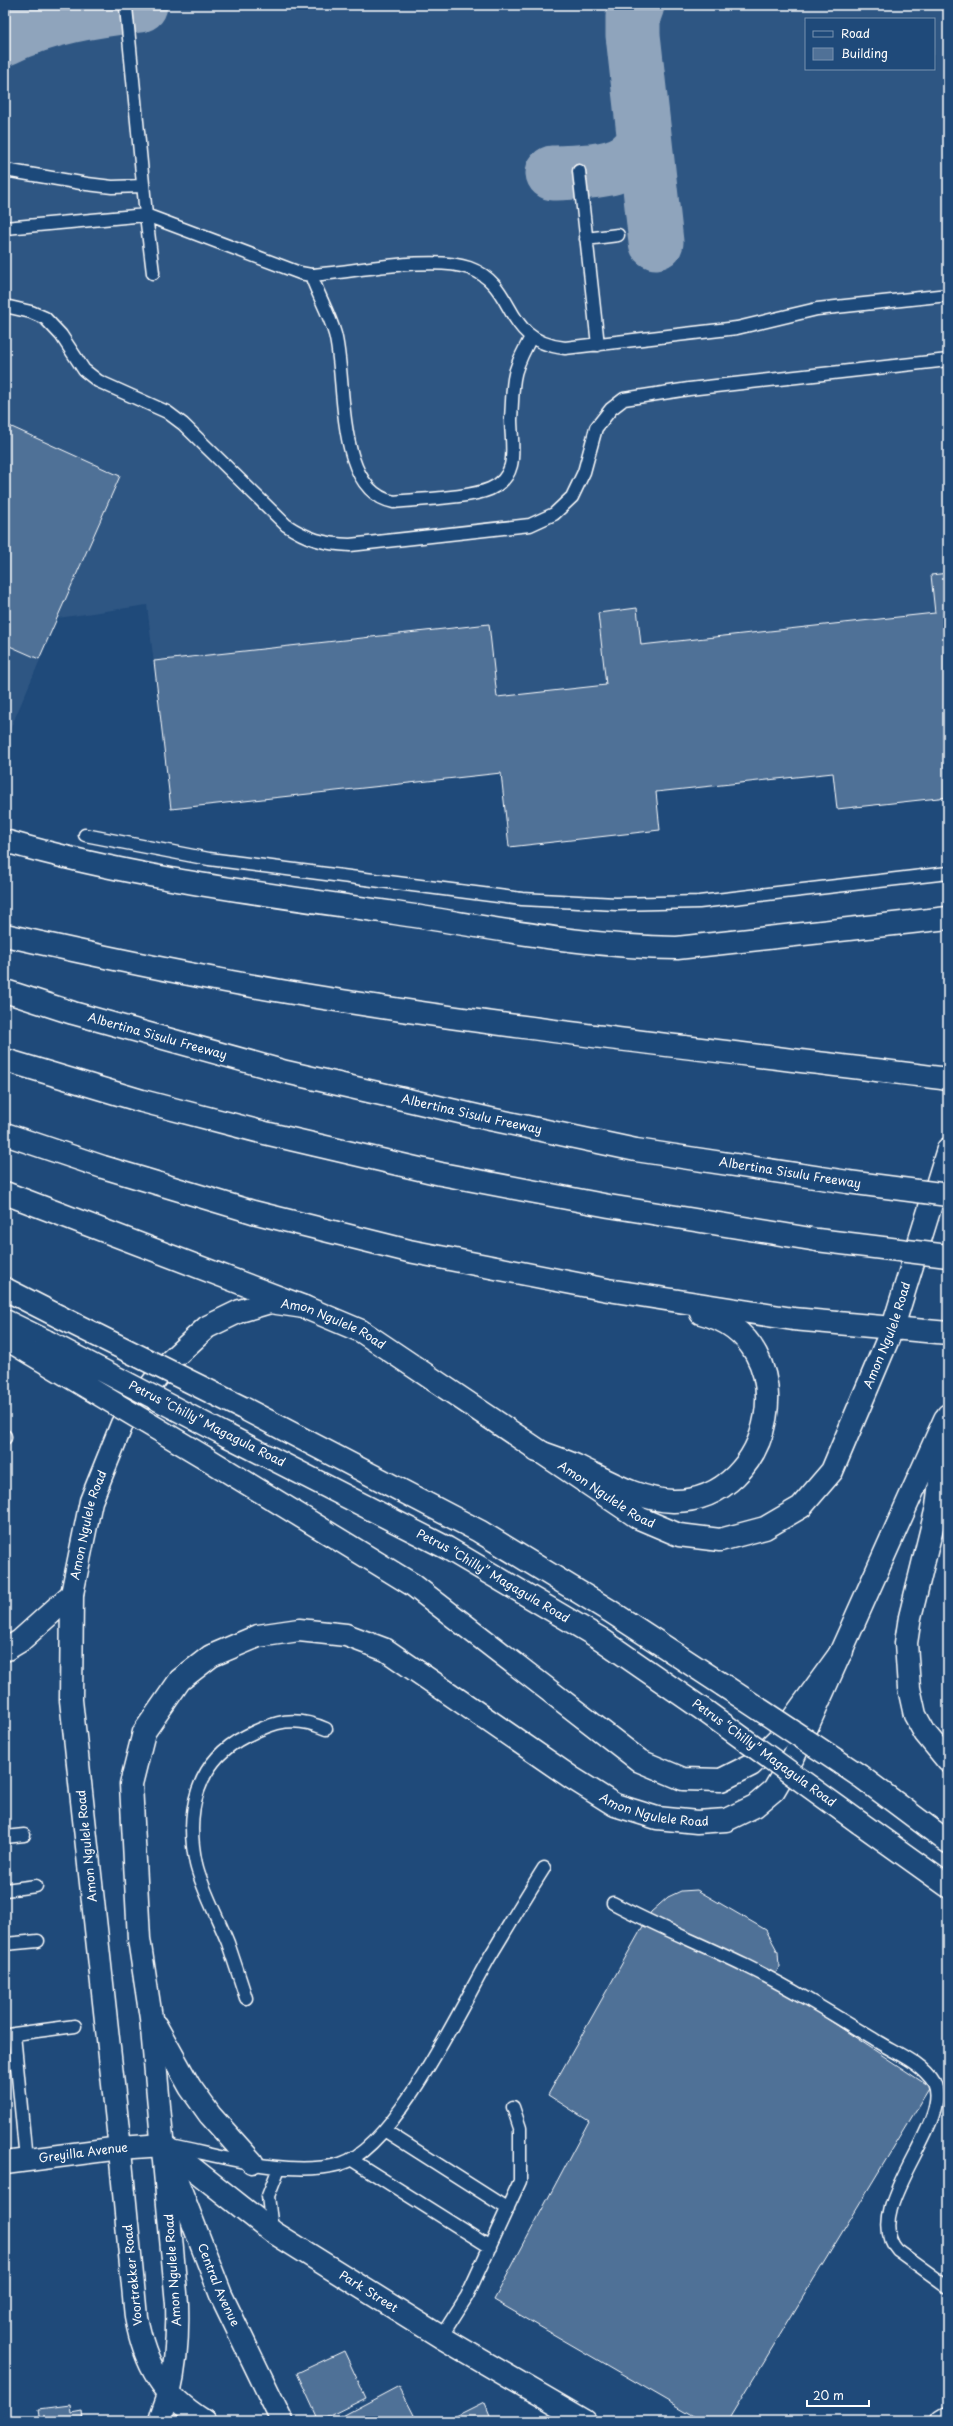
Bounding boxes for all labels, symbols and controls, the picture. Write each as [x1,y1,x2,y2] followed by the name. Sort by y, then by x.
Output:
[805,18,935,70] legend
[841,24,870,42] text: Road
[841,44,888,62] text: Building
[86,1008,229,1063] street label: Albertina Sisulu Freeway
[400,1089,544,1138] street label: Albertina Sisulu Freeway
[718,1152,862,1192] street label: Albertina Sisulu Freeway
[858,1279,914,1391] street label: Amon Ngulele Road
[280,1294,390,1353] street label: Amon Ngulele Road
[126,1376,289,1471] street label: Petrus “Chilly” Magagula Road
[555,1456,658,1532] street label: Amon Ngulele Road
[65,1467,111,1581] street label: Amon Ngulele Road
[414,1524,573,1627] street label: Petrus “Chilly” Magagula Road
[689,1694,840,1811] street label: Petrus “Chilly” Magagula Road
[596,1788,709,1830] street label: Amon Ngulele Road
[71,1789,101,1903] street label: Amon Ngulele Road
[38,2137,129,2167] street label: Greyilla Avenue
[159,2213,185,2327] street label: Amon Ngulele Road
[118,2224,146,2327] street label: Voortrekker Road
[194,2240,245,2329] street label: Central Avenue
[336,2266,402,2316] street label: Park Street
[807,2382,869,2408] scale bar
[813,2386,844,2404] text: 20 m

